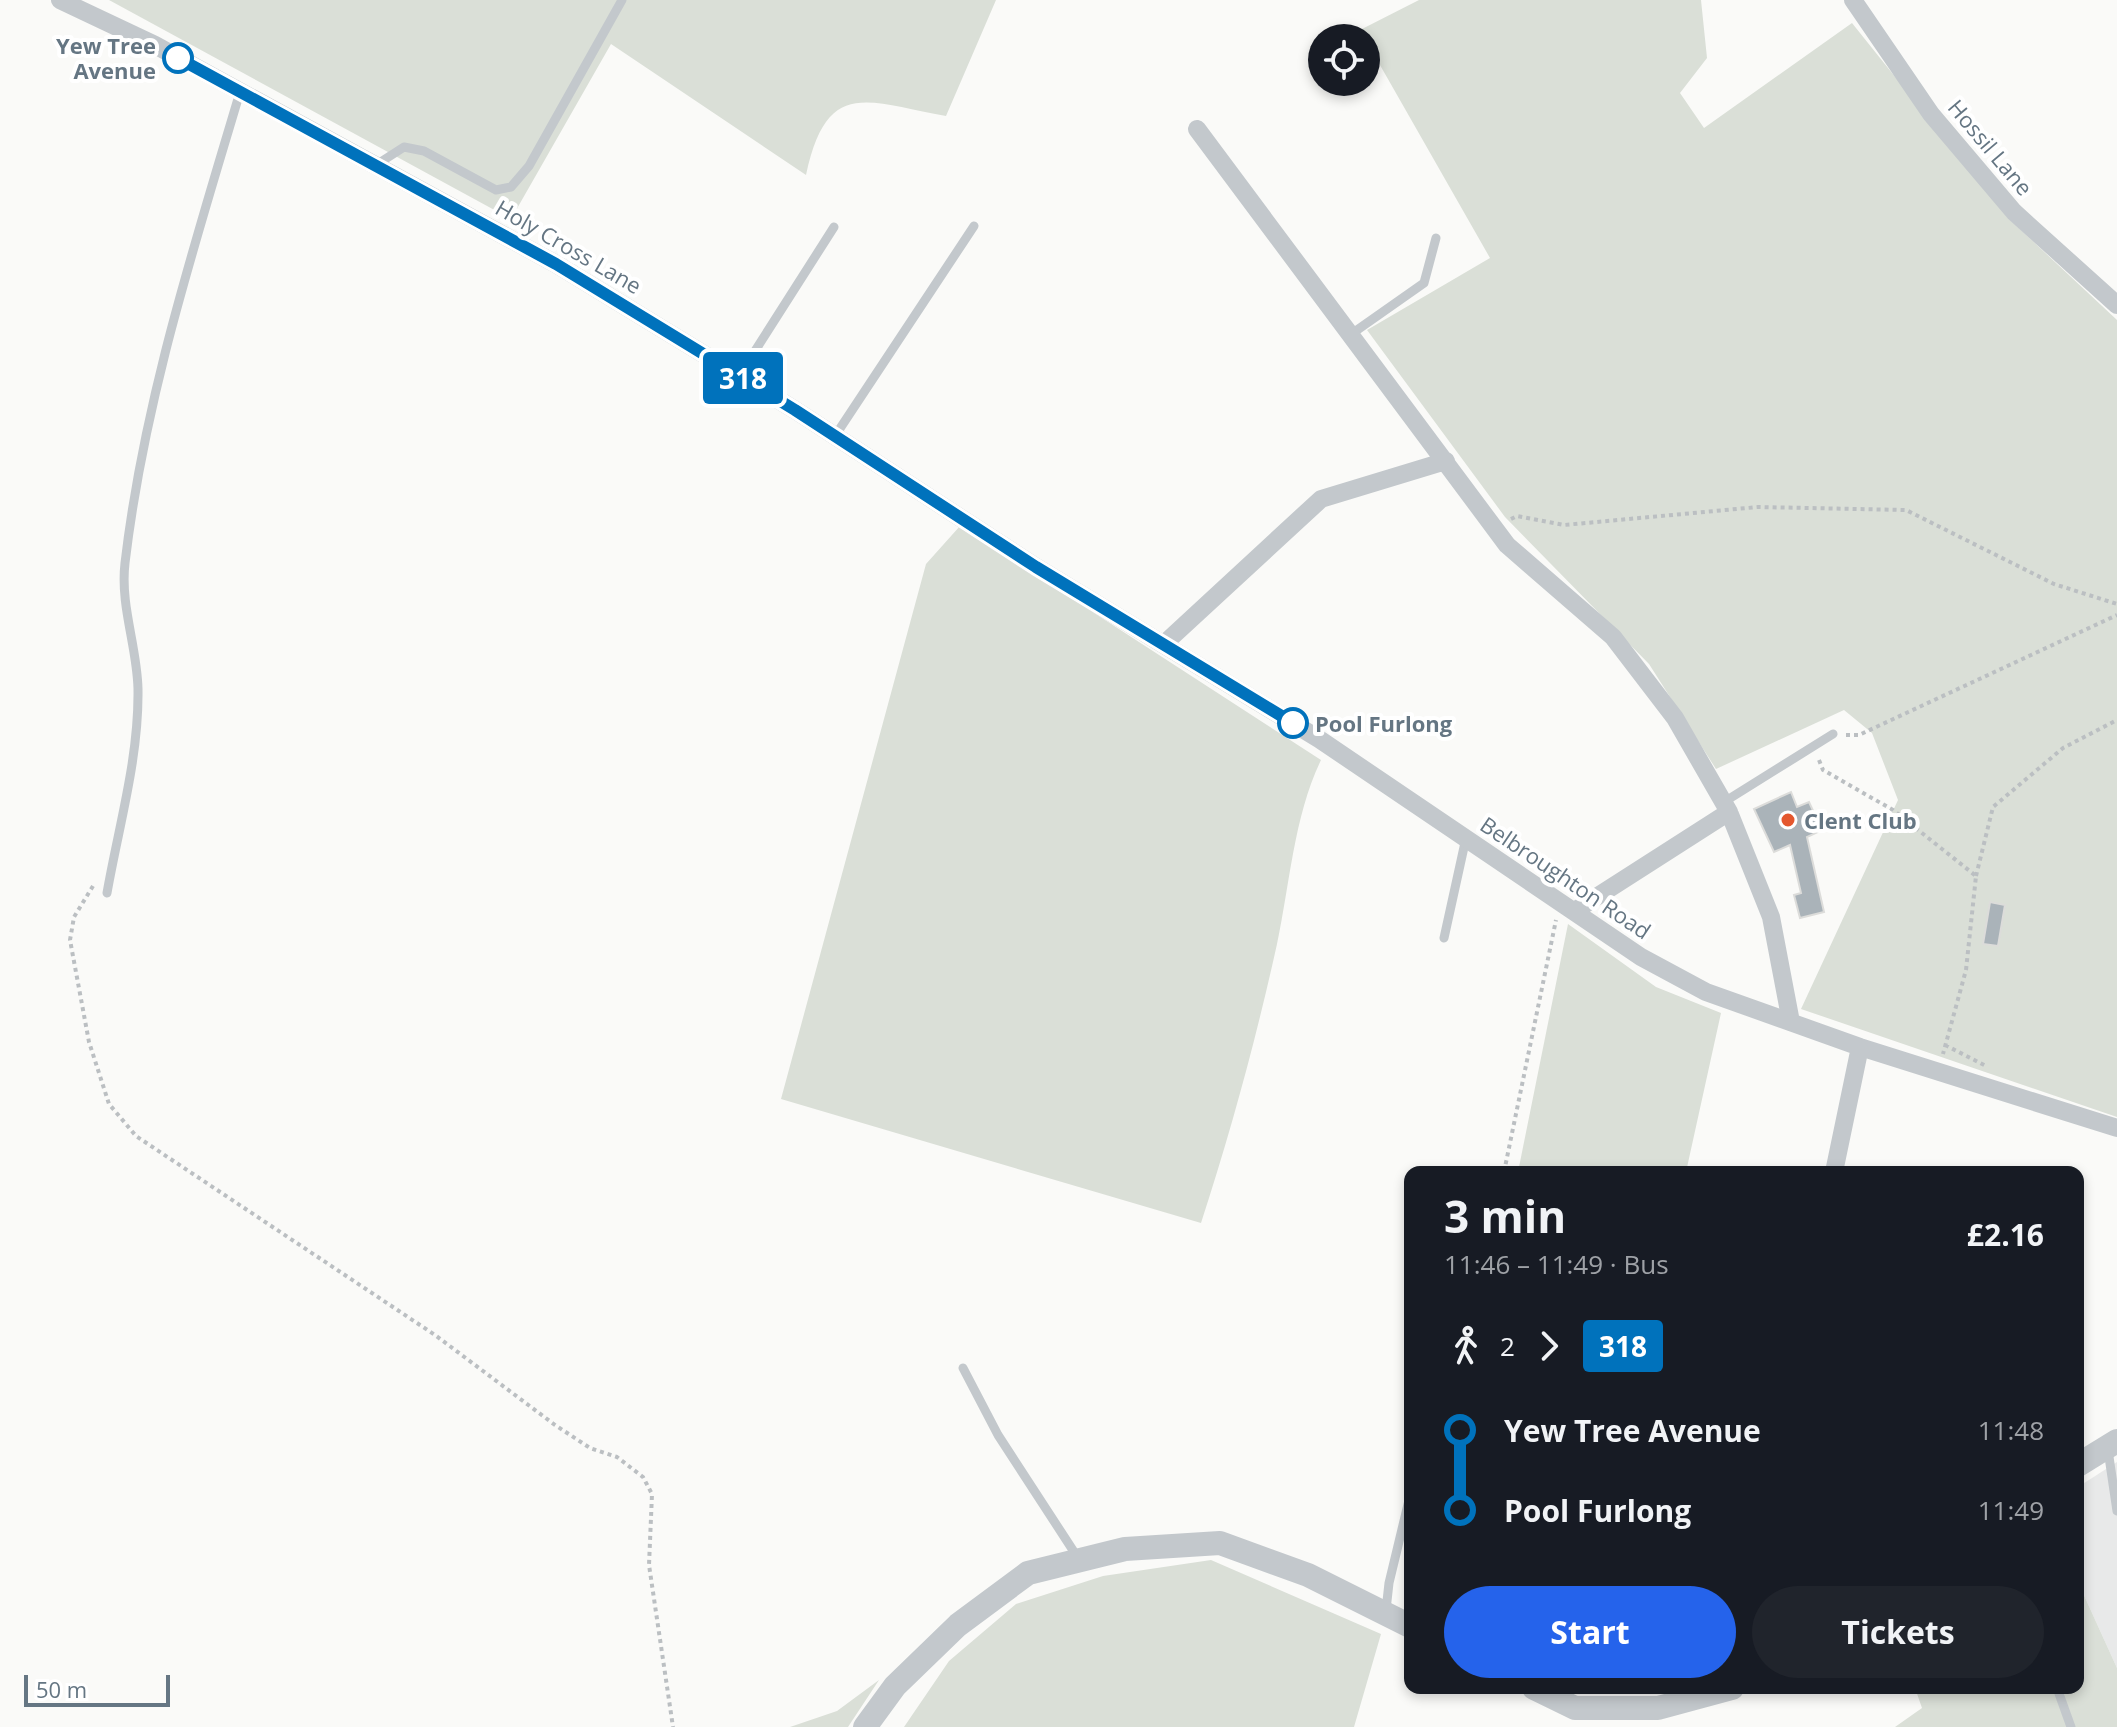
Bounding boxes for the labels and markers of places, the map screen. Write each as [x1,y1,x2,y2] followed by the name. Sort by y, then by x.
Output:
[56,30,156,85] place label: Yew Tree Avenue
[163,43,193,73] marker: Yew Tree Avenue
[1278,708,1308,738] marker: Pool Furlong
[1315,708,1453,738] place label: Pool Furlong
[1804,805,1917,835] place label: Clent Club
[1779,811,1797,829] marker: Clent Club

